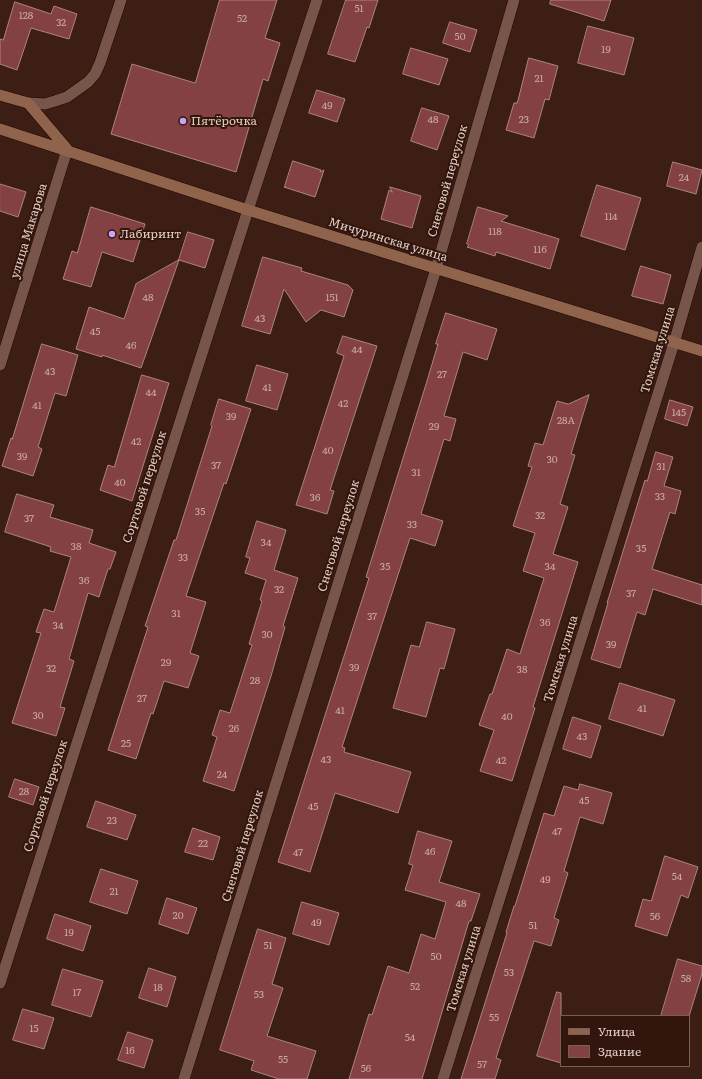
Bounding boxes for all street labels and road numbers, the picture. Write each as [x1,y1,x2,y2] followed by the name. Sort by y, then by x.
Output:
[425,123,471,239] street label: Снеговой переулок
[8,182,50,280] street label: улица Макарова
[327,215,449,265] street label: Мичуринская улица
[638,305,678,395] street label: Томская улица
[120,429,170,545] street label: Сортовой переулок
[315,478,363,594] street label: Снеговой переулок
[541,614,581,704] street label: Томская улица
[21,738,71,854] street label: Сортовой переулок
[219,788,267,904] street label: Снеговой переулок
[444,924,484,1014] street label: Томская улица

